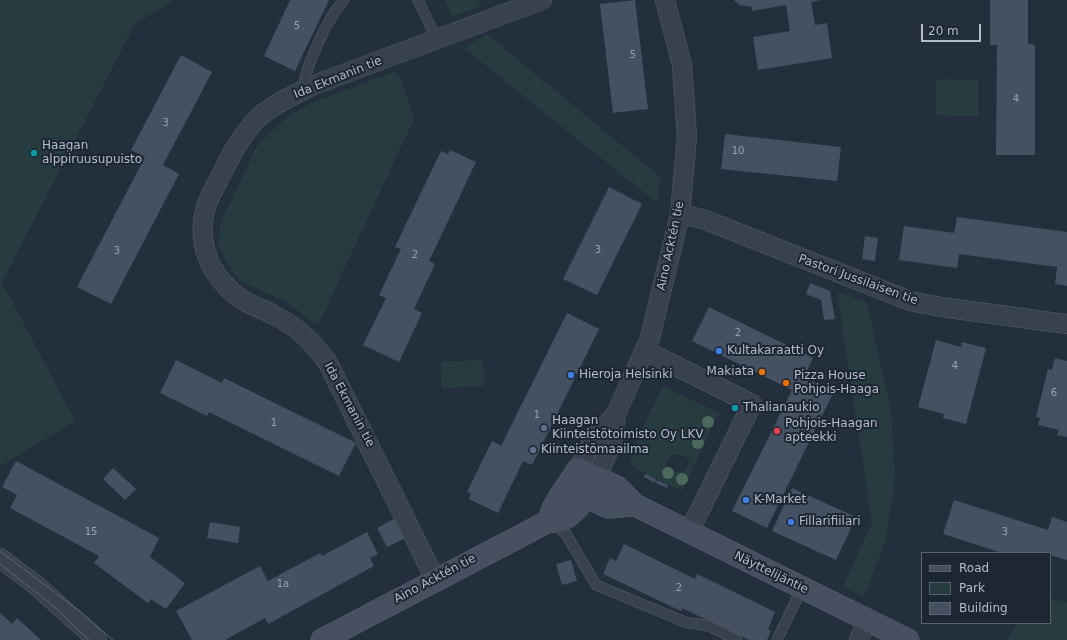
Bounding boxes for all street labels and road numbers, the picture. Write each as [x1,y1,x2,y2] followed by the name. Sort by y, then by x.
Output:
[292,54,384,102] street label: Ida Ekmanin tie
[655,200,687,292] street label: Aino Acktén tie
[796,252,920,308] street label: Pastori Jussilaisen tie
[321,360,377,450] street label: Ida Ekmanin tie
[732,549,810,597] street label: Näyttelijäntie
[392,551,478,607] street label: Aino Acktén tie

